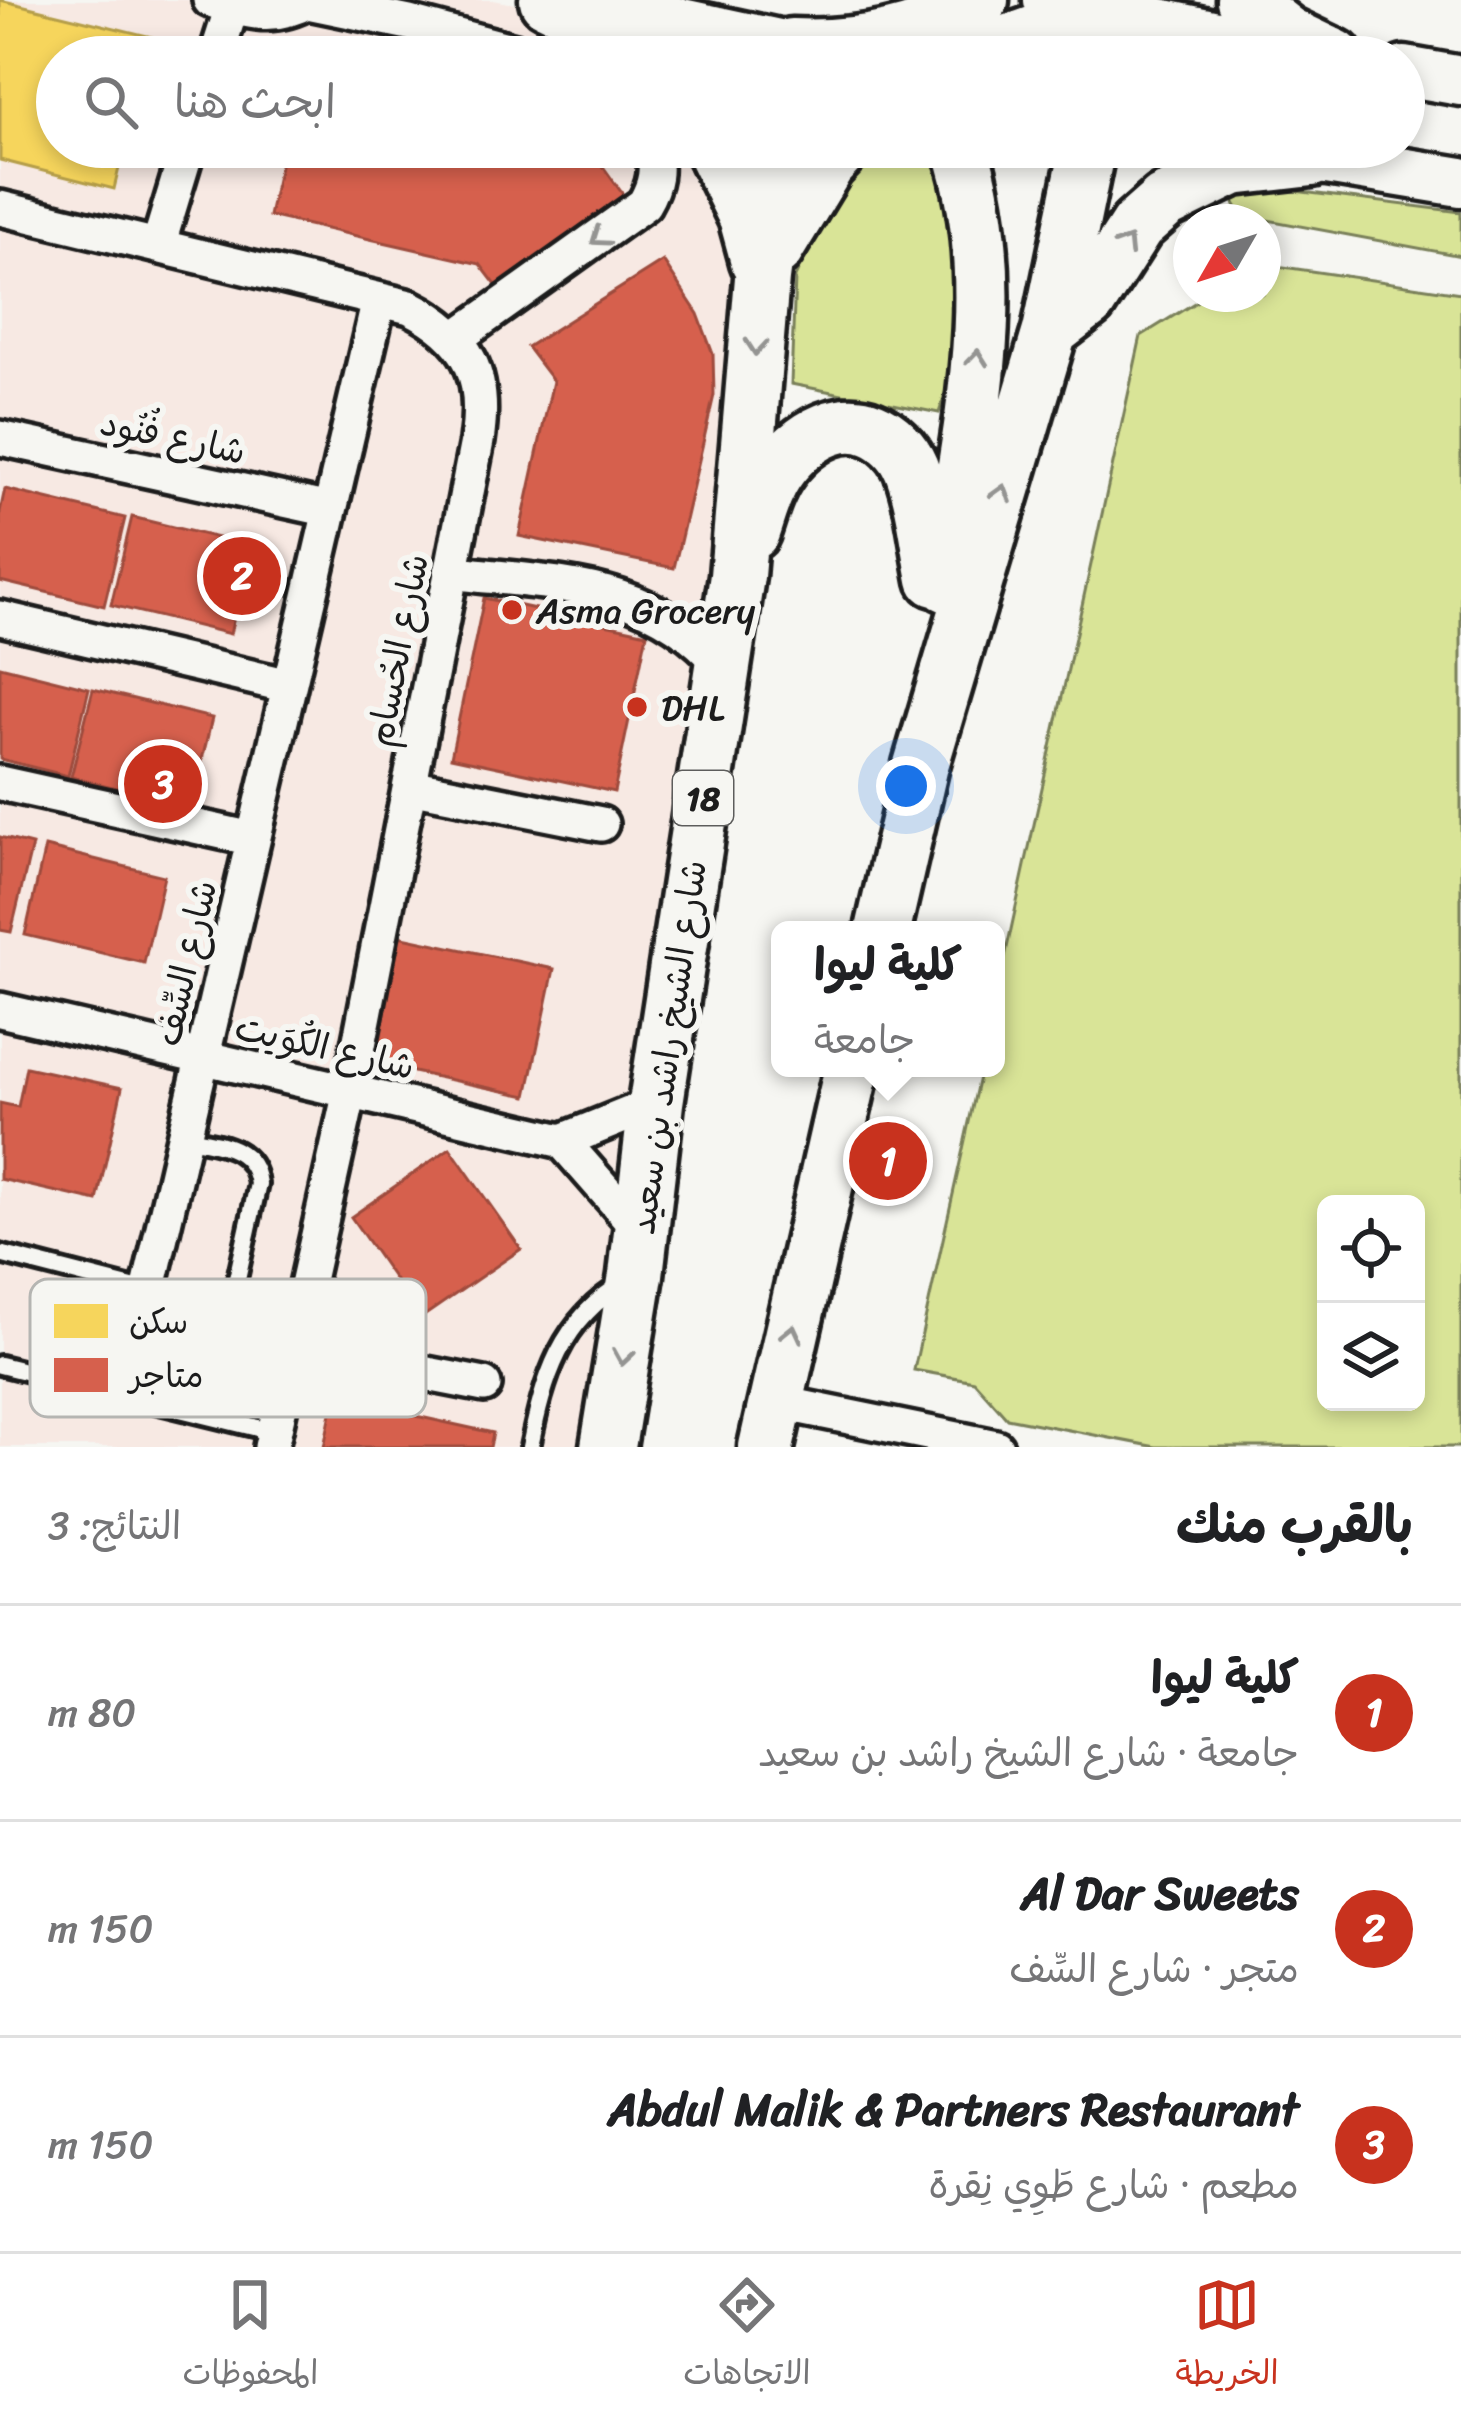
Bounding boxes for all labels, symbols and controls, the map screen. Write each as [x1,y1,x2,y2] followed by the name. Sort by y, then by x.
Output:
[36,36,1425,168] search box
[174,62,336,142] text: ابحث هنا
[78,69,144,135] icon: search
[1173,204,1281,312] north arrow
[590,224,612,246] one-way arrow
[1111,235,1134,257] one-way arrow
[744,338,770,357] one-way arrow
[964,348,989,367] one-way arrow
[94,390,252,484] street label: شارع فُنُود
[988,483,1013,504] one-way arrow
[203,531,281,621] pin: 2
[348,548,448,752] street label: شارع الحُسام
[535,579,756,643] place label: Asma Grocery
[499,597,525,623] marker: Asma Grocery
[661,676,725,740] place label: DHL
[624,694,650,720] marker: DHL
[124,739,202,829] pin: 3
[876,756,936,816] your location
[673,771,733,825] road number: 18
[610,856,726,1239] street label: شارع الشيخ راشد بن سعيد
[136,874,236,1053] street label: شارع السِّف
[771,921,1005,1077] popup
[814,925,962,1005] text: كلية ليوا
[228,995,421,1099] street label: شارع الكُوَيت
[814,1005,915,1074] text: جامعة
[849,1116,927,1206] pin: 1
[1317,1195,1425,1411] map controls
[1317,1195,1425,1303] button: locate
[30,1279,426,1417] legend
[129,1293,188,1351] text: سكن
[1317,1303,1425,1411] button: layers
[778,1323,803,1343] one-way arrow
[126,1347,204,1405] text: متاجر
[611,1347,636,1367] one-way arrow
[1176,1480,1413,1570] text: بالقرب منك
[48,1491,181,1560] text: النتائج: 3
[1151,1638,1299,1718] text: كلية ليوا
[48,1678,136,1747] text: 80 m
[1366,1678,1382,1747] text: 1
[758,1718,1299,1787] text: جامعة · شارع الشيخ راشد بن سعيد
[1021,1854,1299,1934] text: Al Dar Sweets
[48,1894,153,1963] text: 150 m
[1363,1894,1385,1963] text: 2
[1009,1934,1299,2003] text: متجر · شارع السِّف
[608,2070,1299,2150] text: Abdul Malik & Partners Restaurant
[48,2110,153,2179] text: 150 m
[1363,2110,1385,2179] text: 3
[929,2150,1299,2219] text: مطعم · شارع طَوِي نِقرة
[182,2272,318,2402] tab: المحفوظات
[683,2272,811,2402] tab: الاتجاهات
[1176,2272,1279,2402] tab: الخريطة

